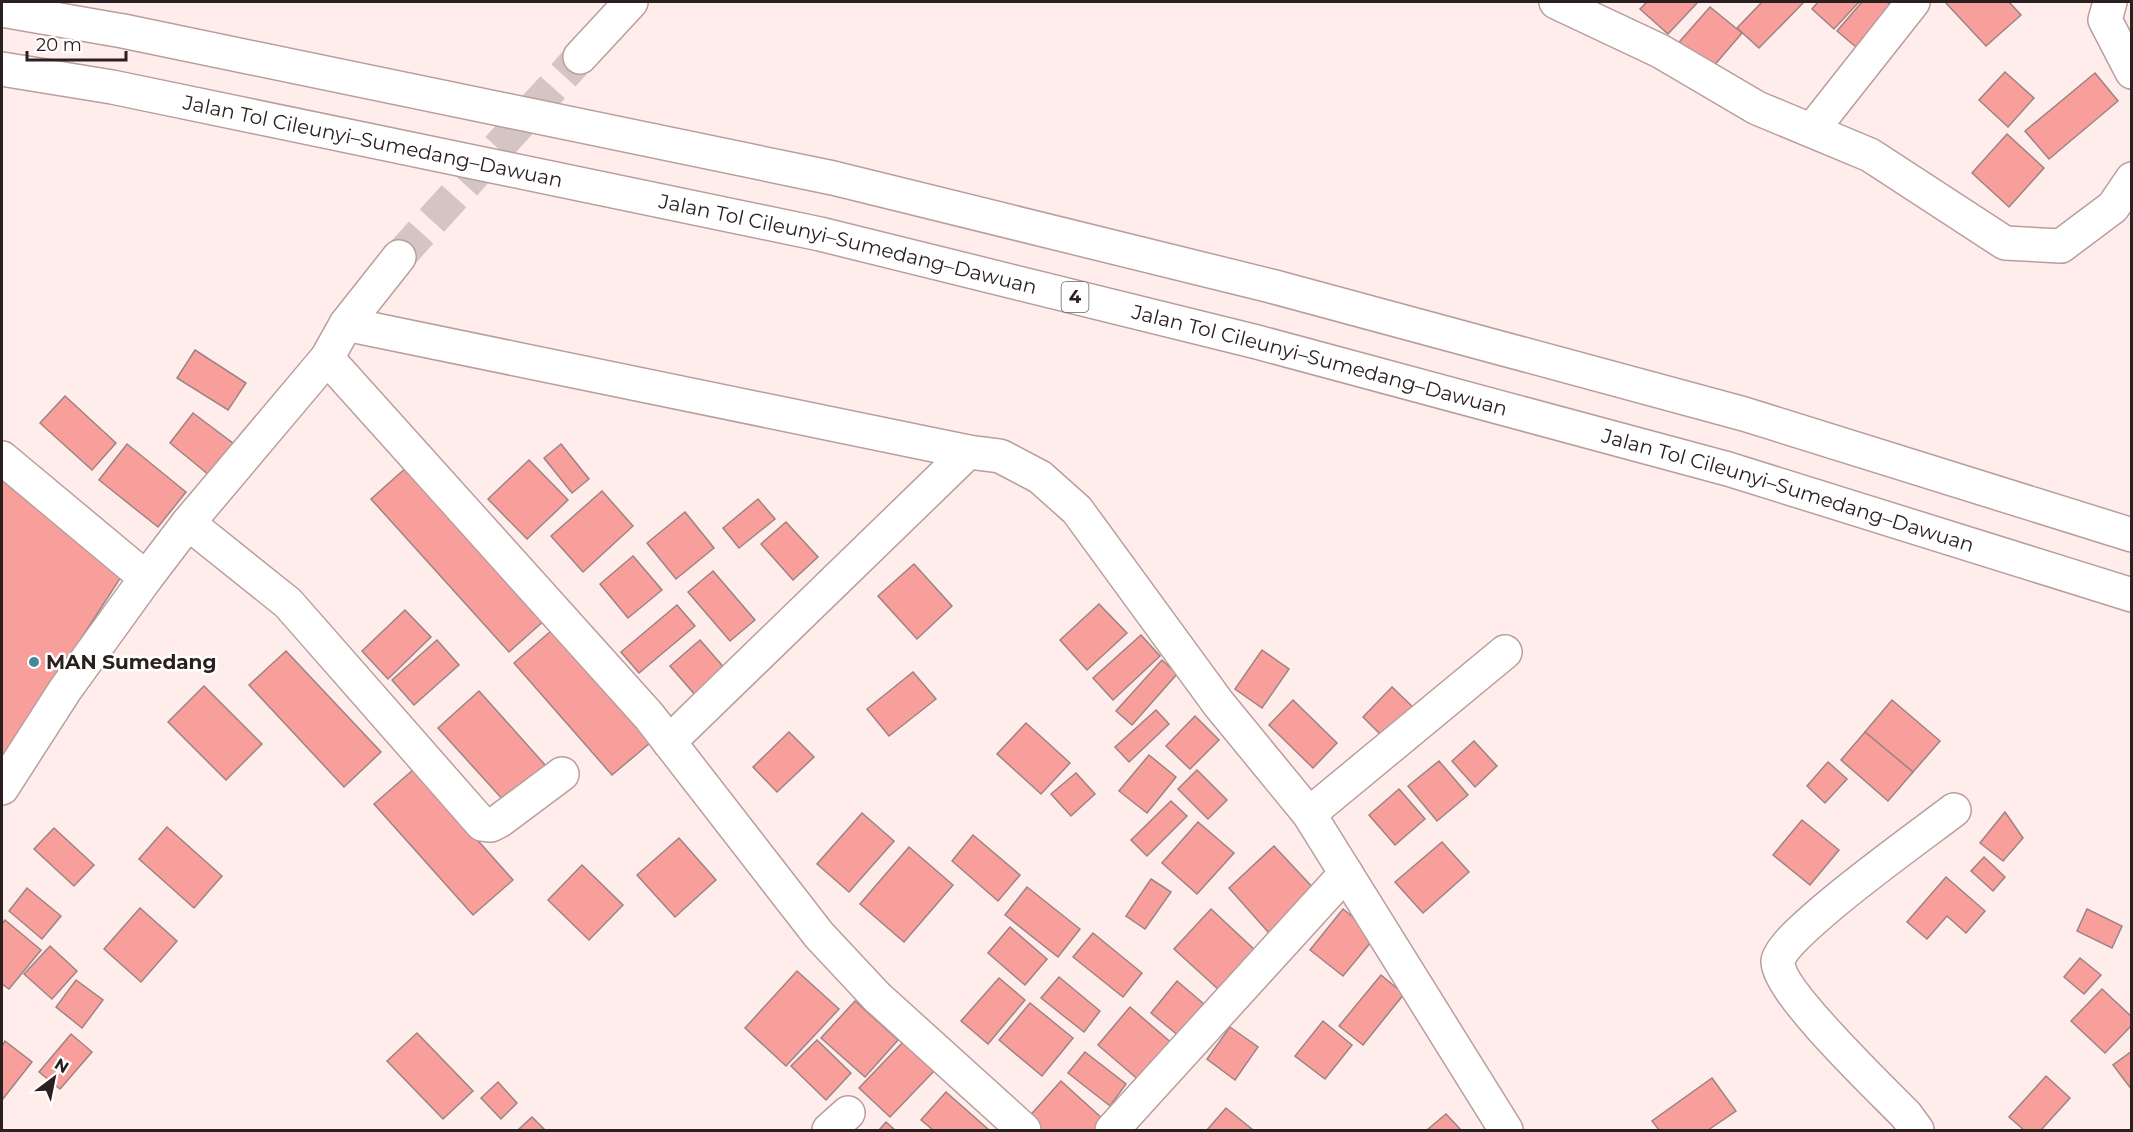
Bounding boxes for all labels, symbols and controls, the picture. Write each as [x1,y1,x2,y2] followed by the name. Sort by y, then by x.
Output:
[27,24,126,62] scale bar
[36,34,82,56] text: 20 m
[180,90,565,192] street label: Jalan Tol Cileunyi–Sumedang–Dawuan
[656,189,1039,299] street label: Jalan Tol Cileunyi–Sumedang–Dawuan
[1062,282,1088,312] road number: 4
[1129,299,1510,421] street label: Jalan Tol Cileunyi–Sumedang–Dawuan
[1598,423,1977,557] street label: Jalan Tol Cileunyi–Sumedang–Dawuan
[46,650,217,674] place label: MAN Sumedang
[27,655,41,669] marker: MAN Sumedang
[24,1048,84,1108] north arrow
[51,1054,72,1077] text: N

